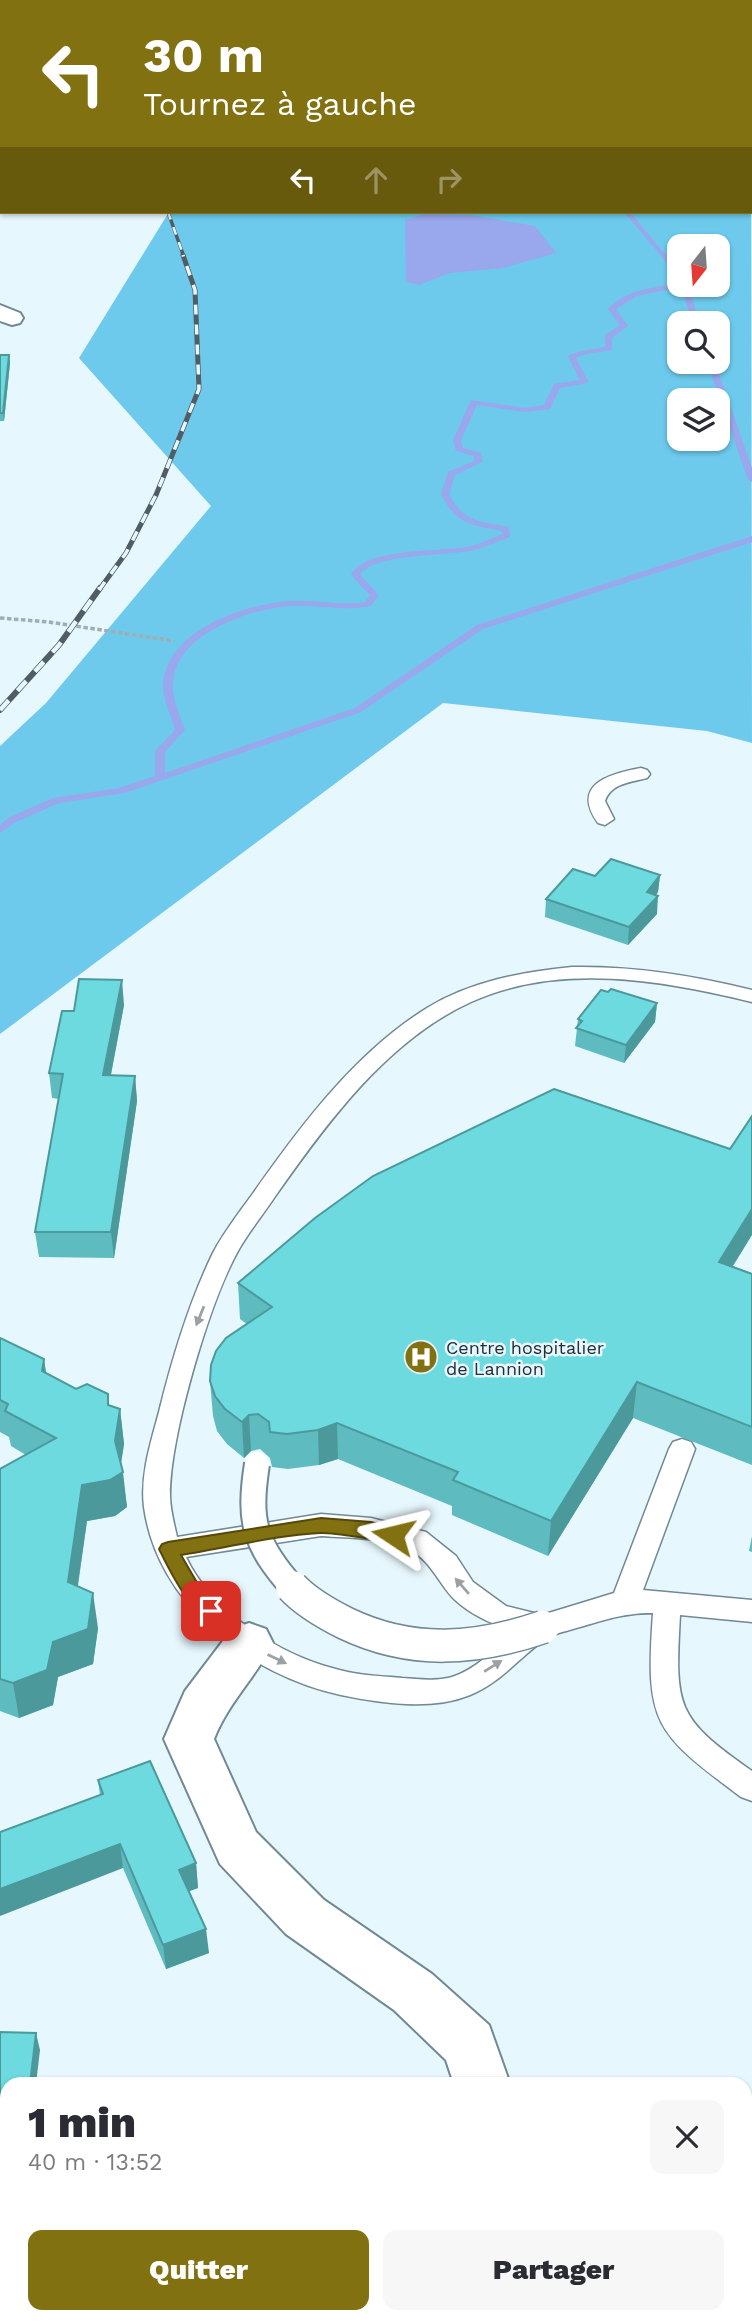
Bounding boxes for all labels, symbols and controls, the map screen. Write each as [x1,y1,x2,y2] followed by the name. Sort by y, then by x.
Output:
[143,26,264,84] text: 30 m
[28,28,119,119] icon: left
[143,85,416,123] text: Tournez à gauche
[284,161,322,199] icon: left
[357,161,395,199] icon: ahead
[430,161,468,199] icon: right
[667,234,730,298] north arrow
[667,234,730,451] map controls
[667,311,730,374] button: search
[667,388,730,451] button: layers
[195,1305,206,1326] one-way arrow
[446,1337,604,1379] place label: Centre hospitalier de Lannion
[402,1338,440,1376] hospital icon: Centre hospitalier de Lannion
[356,1498,430,1572] position arrow
[455,1577,470,1595] one-way arrow
[181,1581,241,1641] pin
[192,1592,230,1630] icon: arrive
[267,1653,287,1664] one-way arrow
[484,1660,503,1672] one-way arrow
[28,2098,136,2147] text: 1 min
[650,2100,724,2174] button: close
[28,2149,163,2176] text: 40 m · 13:52
[28,2230,369,2310] button: Quitter
[383,2230,724,2310] button: Partager

